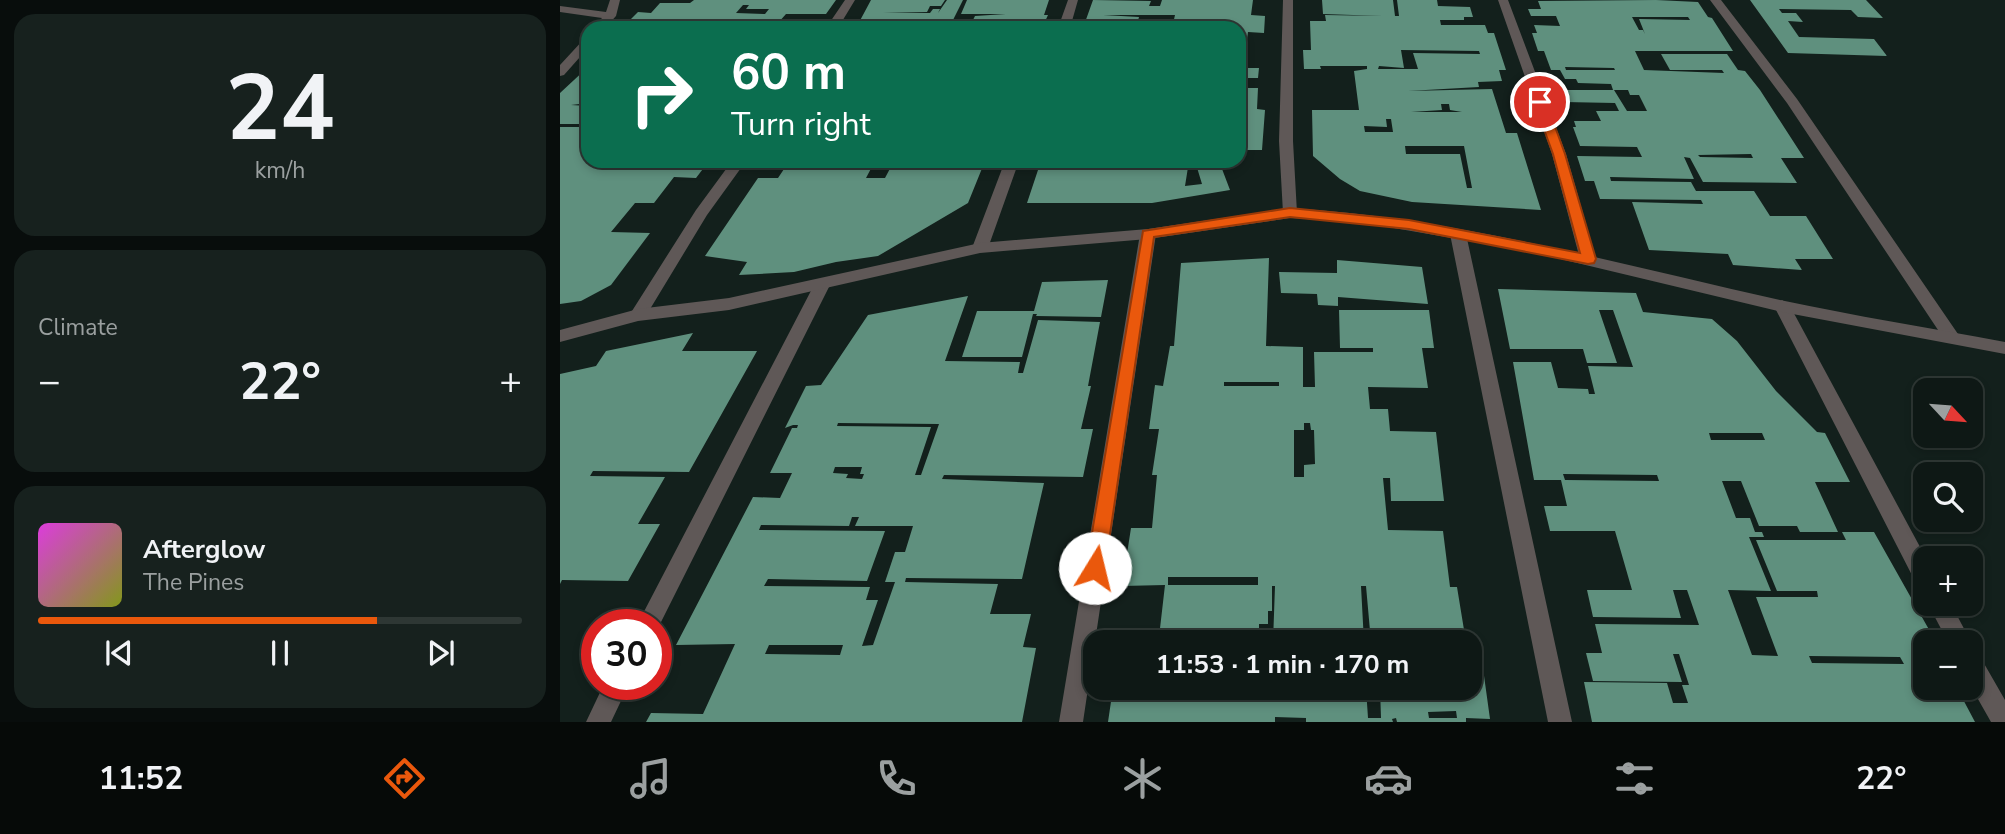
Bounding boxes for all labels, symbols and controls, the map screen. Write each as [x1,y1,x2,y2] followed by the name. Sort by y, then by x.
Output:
[731,39,846,106] text: 60 m
[225,47,335,171] text: 24
[616,49,707,140] icon: right
[1510,72,1570,132] pin
[1521,83,1559,121] icon: arrive
[731,103,871,146] text: Turn right
[255,155,305,186] text: km/h
[38,312,118,343] text: Climate
[239,346,321,417] text: 22°
[38,356,61,407] text: −
[499,356,522,407] text: +
[1913,378,1983,448] north arrow
[1913,378,1983,700] map controls
[1913,462,1983,532] button: search
[1058,531,1132,605] position arrow
[143,532,266,567] text: Afterglow
[1913,546,1983,616] button: +
[143,567,244,598] text: The Pines
[581,609,672,700] speed limit sign: 30
[1913,630,1983,700] button: −
[100,634,138,672] icon: previous
[261,634,299,672] icon: pause
[422,634,460,672] icon: next
[1156,647,1409,682] text: 11:53 · 1 min · 170 m
[380,754,429,803] icon: directions
[626,754,675,803] icon: music
[872,754,921,803] icon: phone
[1118,754,1167,803] icon: climate
[1364,754,1413,803] icon: car
[1610,754,1659,803] icon: filters
[98,757,183,800] text: 11:52
[1856,757,1906,800] text: 22°

